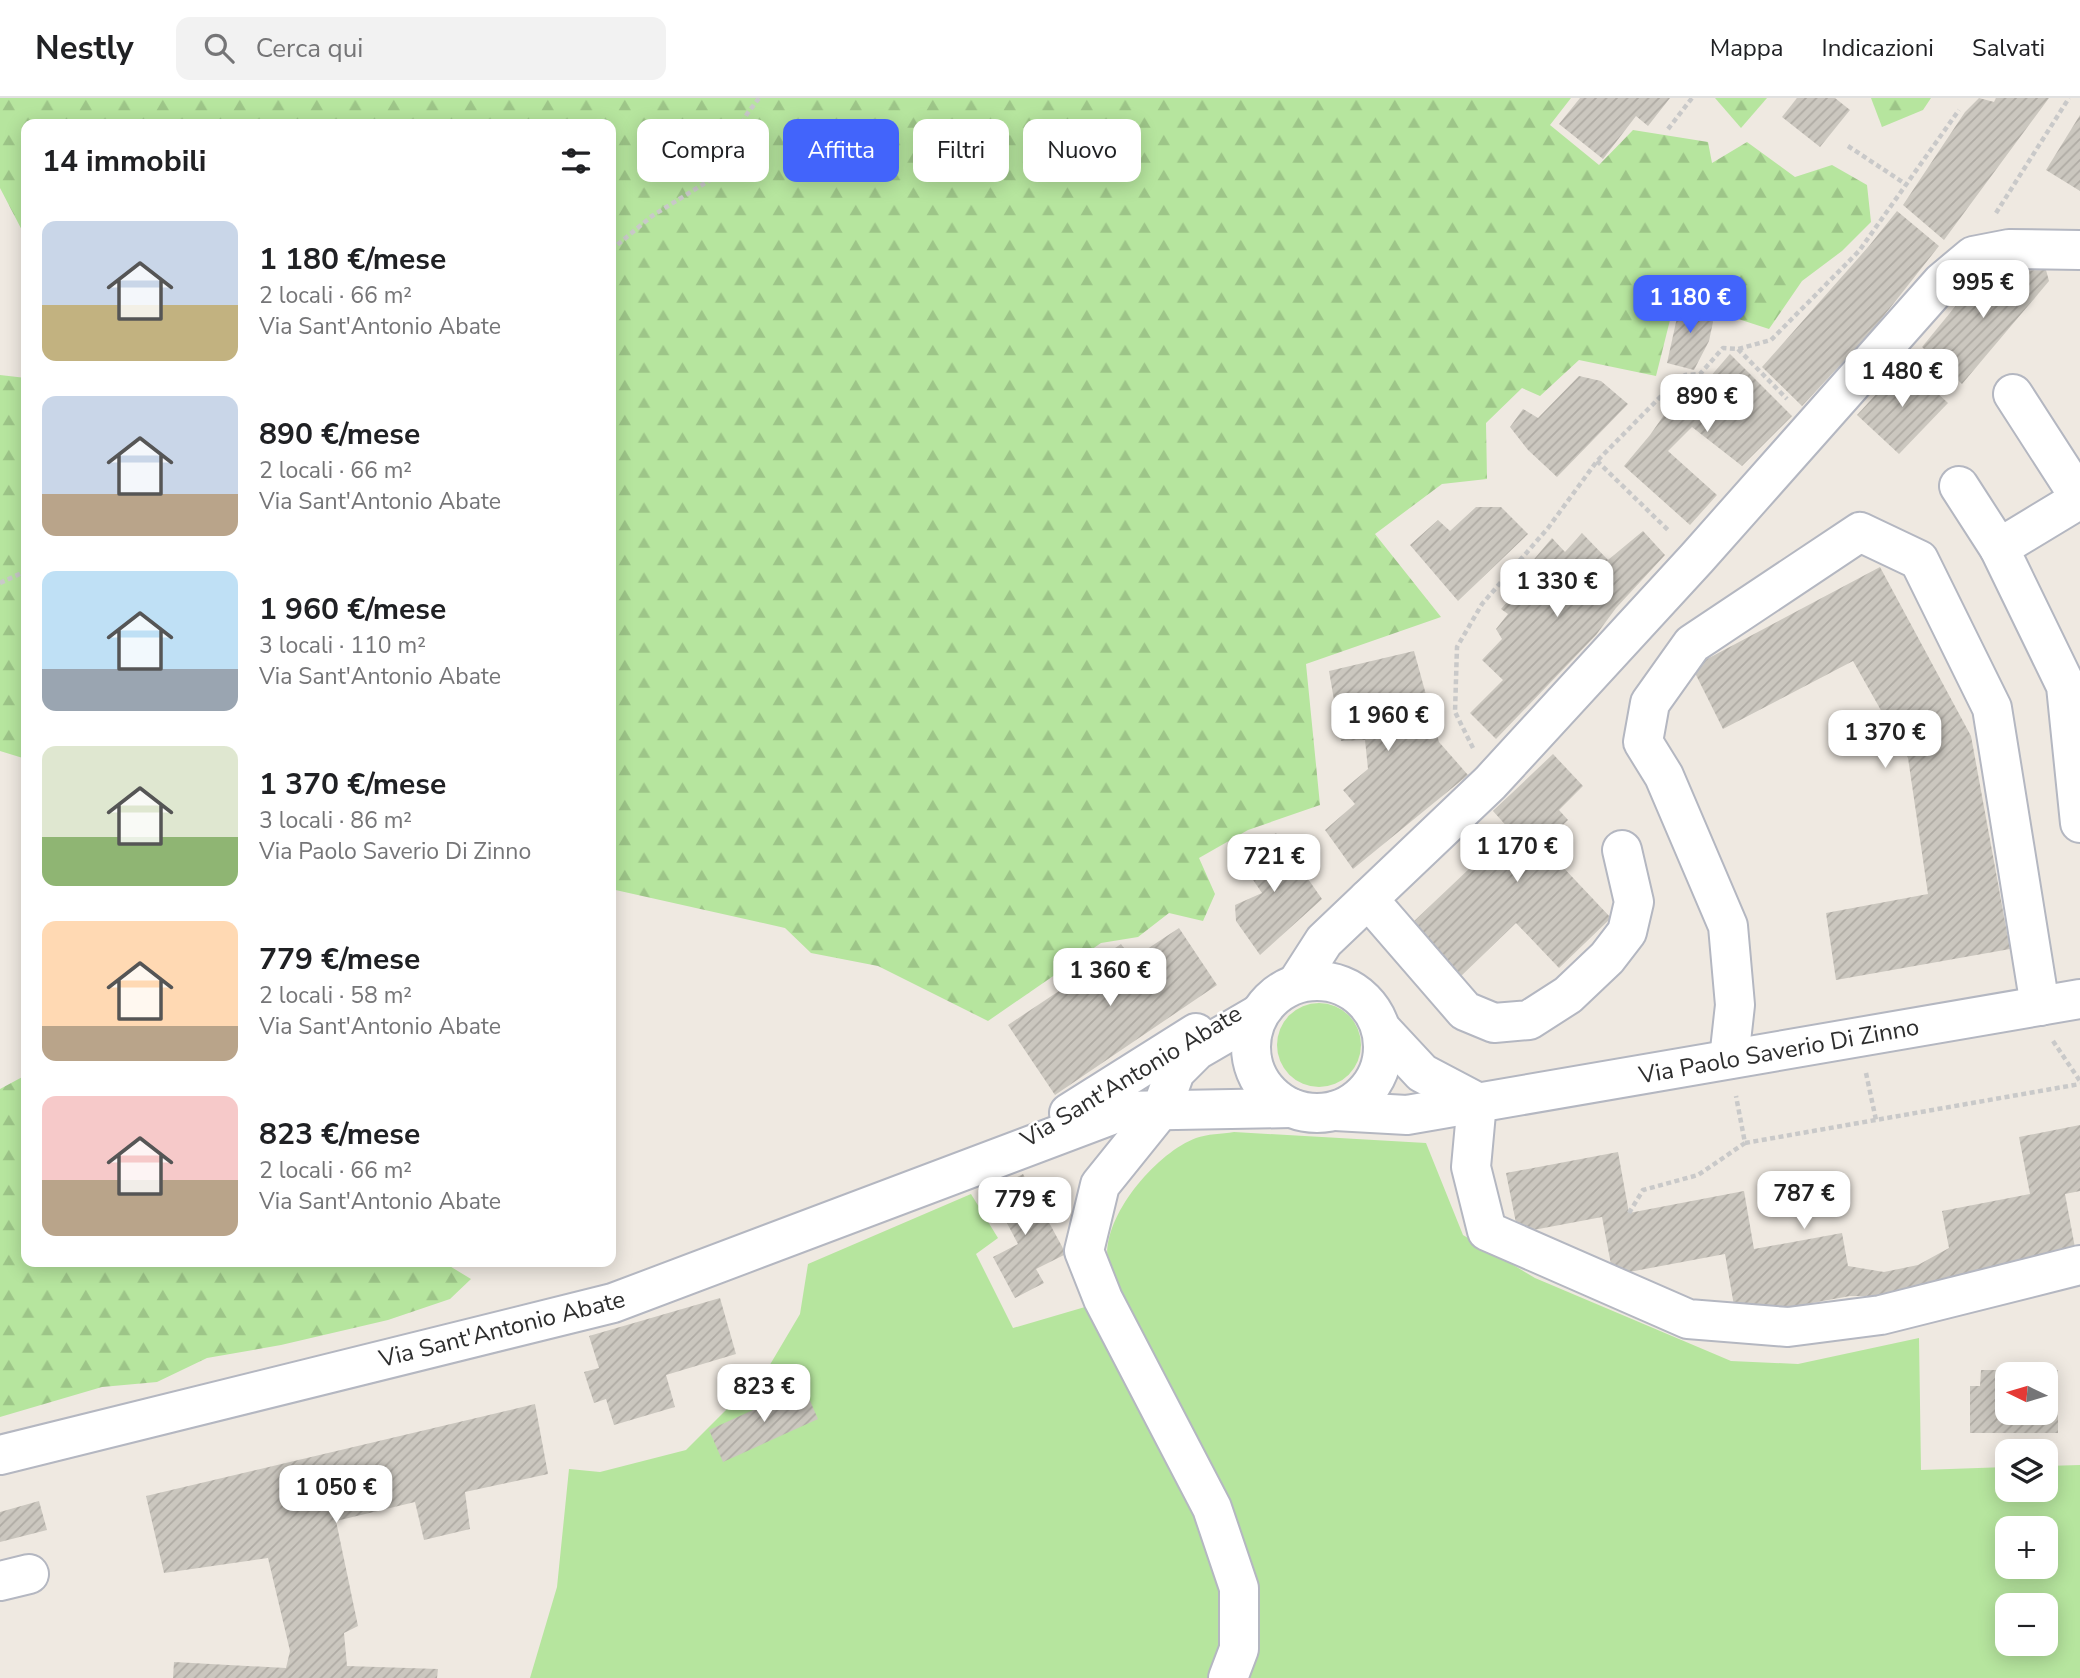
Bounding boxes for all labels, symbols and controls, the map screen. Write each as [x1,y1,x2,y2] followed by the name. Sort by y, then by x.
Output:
[176,17,666,80] search box
[35,26,134,71] text: Nestly
[200,29,238,67] icon: search
[256,31,363,66] text: Cerca qui
[1710,32,1784,64] text: Mappa
[1822,32,1934,64] text: Indicazioni
[1972,32,2045,64] text: Salvati
[637,119,769,182] chip: Compra
[783,119,899,182] chip: Affitta
[913,119,1009,182] chip: Filtri
[1023,119,1141,182] chip: Nuovo
[42,141,207,182] text: 14 immobili
[557,142,595,180] icon: filters
[259,239,446,280] text: 1 180 €/mese
[98,249,182,333] icon: home
[1934,260,2032,320] pin: 995 €
[1952,267,2014,298] text: 995 €
[1625,275,1755,335] pin: 1 180 €
[259,280,412,311] text: 2 locali · 66 m²
[1649,282,1731,313] text: 1 180 €
[259,311,501,342] text: Via Sant'Antonio Abate
[1837,350,1967,409] pin: 1 480 €
[1861,356,1943,387] text: 1 480 €
[1658,374,1756,434] pin: 890 €
[1676,381,1738,412] text: 890 €
[259,414,420,455] text: 890 €/mese
[98,424,182,508] icon: home
[259,455,412,486] text: 2 locali · 66 m²
[259,486,501,517] text: Via Sant'Antonio Abate
[1492,560,1622,619] pin: 1 330 €
[1516,566,1598,597] text: 1 330 €
[259,589,446,630] text: 1 960 €/mese
[98,599,182,683] icon: home
[259,630,426,661] text: 3 locali · 110 m²
[259,661,501,692] text: Via Sant'Antonio Abate
[1323,694,1453,753] pin: 1 960 €
[1347,700,1429,731] text: 1 960 €
[1820,710,1950,770] pin: 1 370 €
[1844,717,1926,748] text: 1 370 €
[259,764,446,805] text: 1 370 €/mese
[98,774,182,858] icon: home
[259,805,412,836] text: 3 locali · 86 m²
[1452,824,1582,884] pin: 1 170 €
[1476,831,1558,862] text: 1 170 €
[1225,834,1323,894] pin: 721 €
[259,836,531,867] text: Via Paolo Saverio Di Zinno
[1243,841,1305,872] text: 721 €
[259,939,420,980] text: 779 €/mese
[1045,948,1175,1008] pin: 1 360 €
[98,949,182,1033] icon: home
[1069,955,1151,986] text: 1 360 €
[259,980,412,1011] text: 2 locali · 58 m²
[1014,997,1247,1155] street label: Via Sant'Antonio Abate
[259,1011,501,1042] text: Via Sant'Antonio Abate
[1635,1011,1922,1092] street label: Via Paolo Saverio Di Zinno
[259,1114,420,1155] text: 823 €/mese
[98,1124,182,1208] icon: home
[259,1155,412,1186] text: 2 locali · 66 m²
[1755,1172,1853,1231] pin: 787 €
[976,1178,1074,1237] pin: 779 €
[1773,1178,1835,1209] text: 787 €
[994,1184,1056,1215] text: 779 €
[259,1186,501,1217] text: Via Sant'Antonio Abate
[375,1283,628,1375] street label: Via Sant'Antonio Abate
[1995,1362,2058,1424] north arrow
[1995,1362,2058,1656] map controls
[715,1364,813,1424] pin: 823 €
[733,1371,795,1402] text: 823 €
[1995,1439,2058,1502] button: layers
[271,1466,401,1525] pin: 1 050 €
[295,1472,377,1503] text: 1 050 €
[1995,1516,2058,1579] button: +
[1995,1593,2058,1656] button: −

